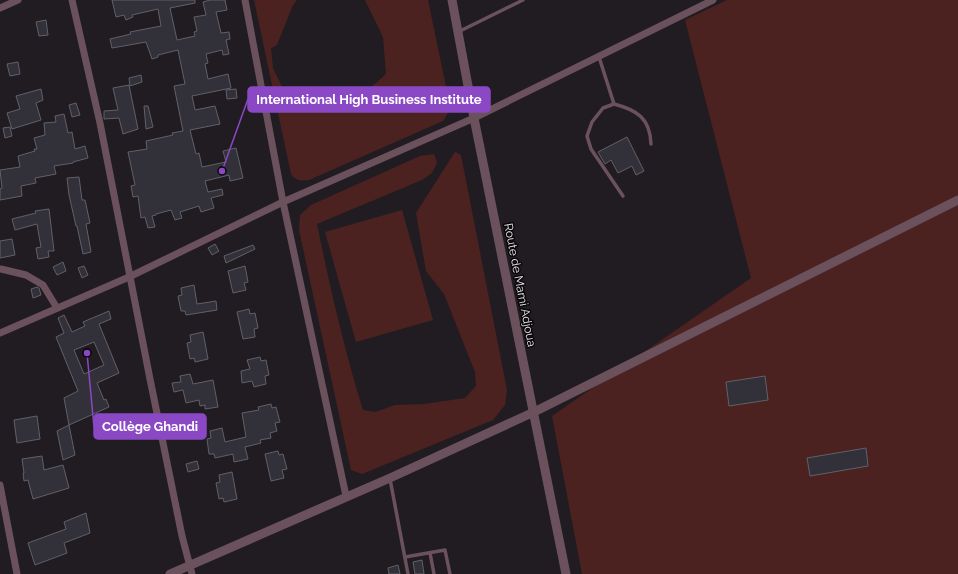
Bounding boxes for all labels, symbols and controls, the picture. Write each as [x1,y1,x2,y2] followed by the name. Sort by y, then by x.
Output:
[248,87,490,112] callout: International High Business Institute
[256,92,482,107] text: International High Business Institute
[501,222,539,348] street label: Route de Mami Adjoua
[94,414,206,439] callout: Collège Ghandi
[102,419,198,434] text: Collège Ghandi

